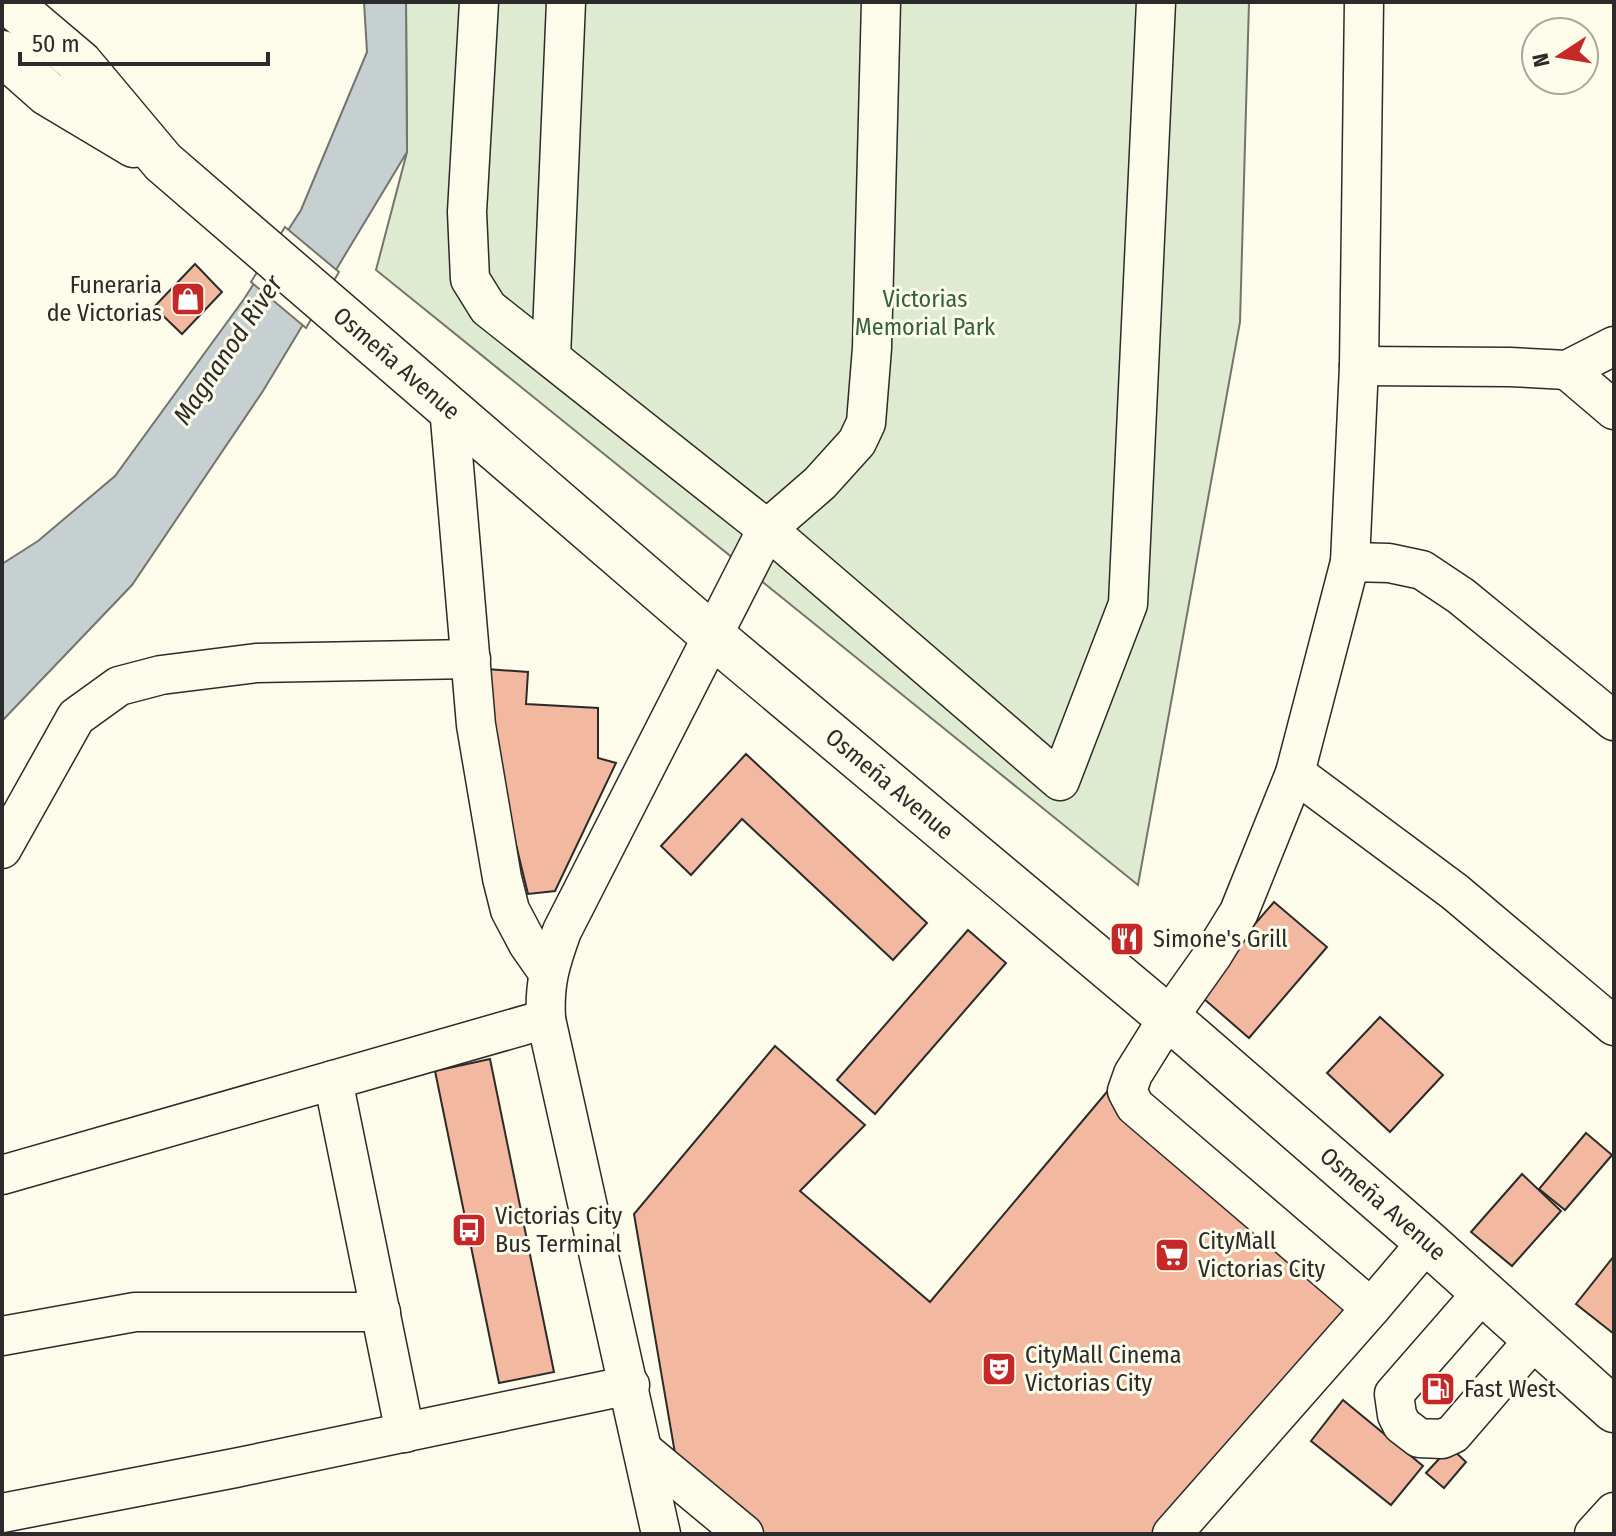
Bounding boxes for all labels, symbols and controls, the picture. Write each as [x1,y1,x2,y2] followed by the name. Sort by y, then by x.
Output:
[20,16,268,66] scale bar
[1520,16,1600,96] north arrow
[32,30,80,58] text: 50 m
[1526,51,1556,69] text: N
[167,269,290,430] water label: Magnanod River
[47,271,162,327] place label: Funeraria de Victorias
[169,280,207,318] shop icon: Funeraria de Victorias
[855,285,996,341] park label: Victorias Memorial Park
[328,301,466,426] street label: Osmeña Avenue
[820,723,959,846] street label: Osmeña Avenue
[1108,920,1146,958] restaurant icon: Simone's Grill
[1153,925,1288,953] place label: Simone's Grill
[1314,1142,1452,1266] street label: Osmeña Avenue
[495,1202,623,1258] place label: Victorias City Bus Terminal
[450,1211,488,1249] bus stop icon: Victorias City Bus Terminal
[1198,1227,1326,1283] place label: CityMall Victorias City
[1153,1236,1191,1274] supermarket icon: CityMall Victorias City
[1025,1341,1182,1397] place label: CityMall Cinema Victorias City
[980,1350,1018,1388] theatre icon: CityMall Cinema Victorias City
[1419,1370,1457,1408] fuel station icon: Fast West
[1464,1375,1556,1403] place label: Fast West

